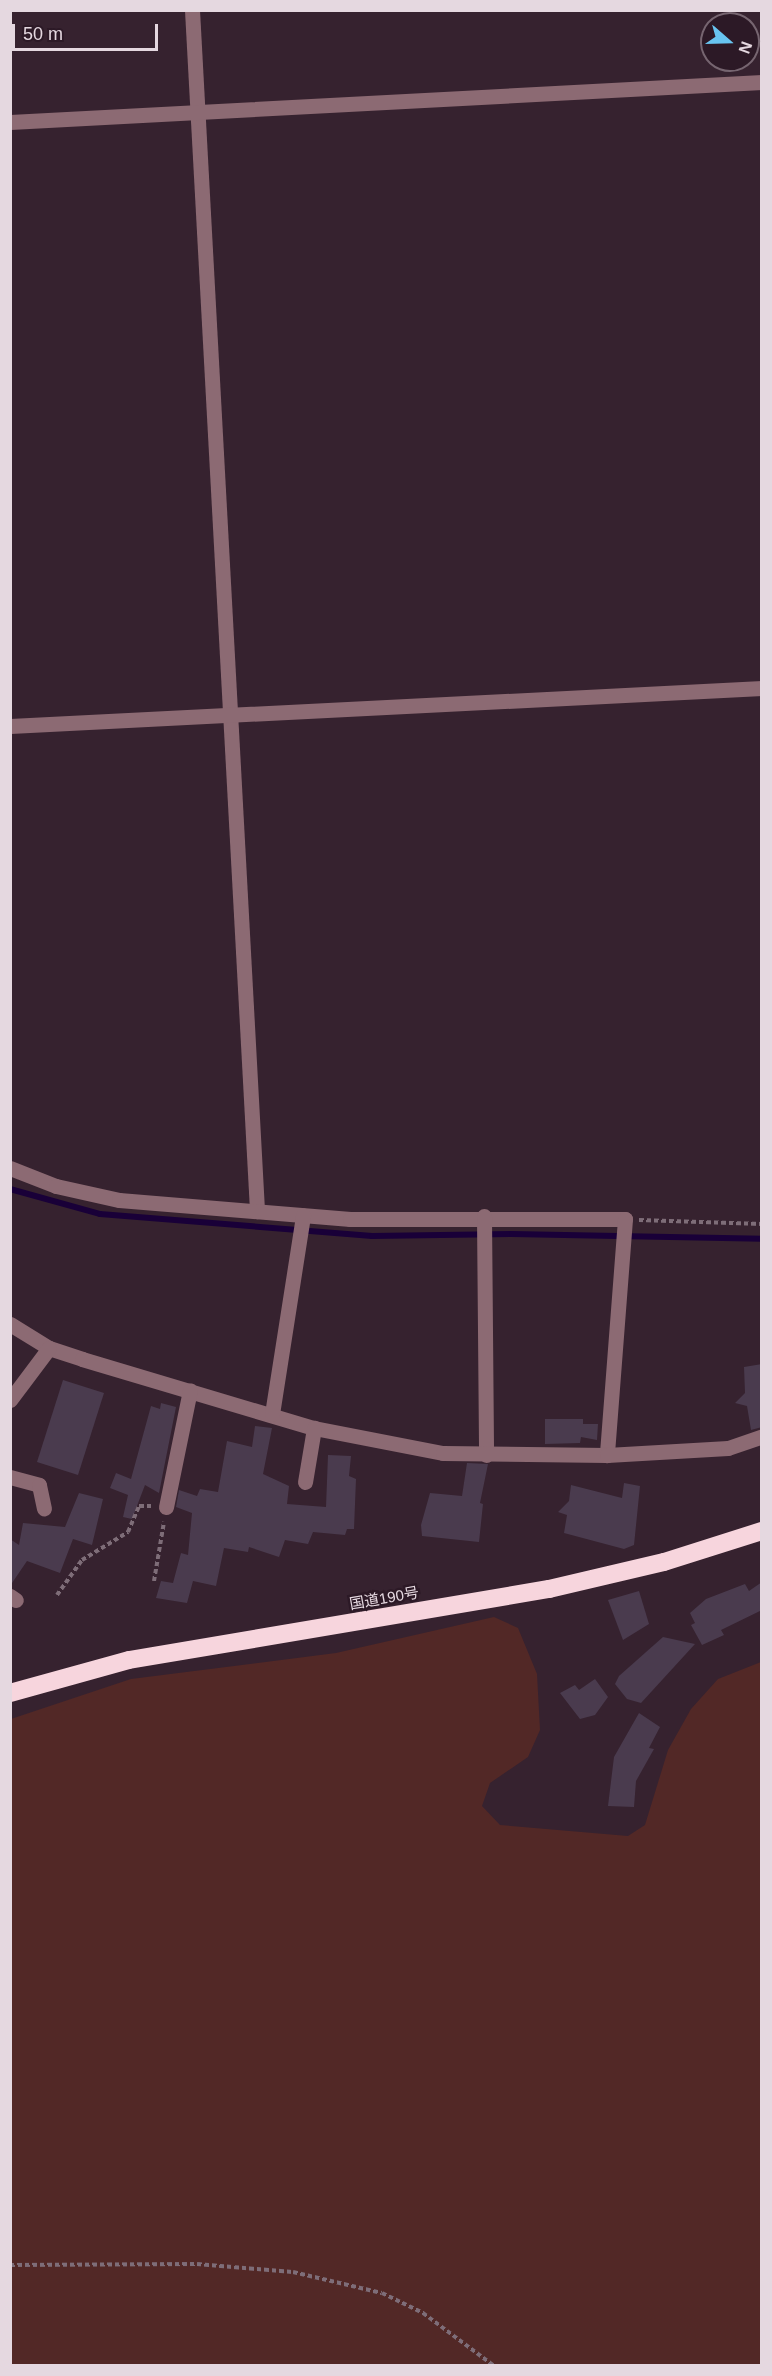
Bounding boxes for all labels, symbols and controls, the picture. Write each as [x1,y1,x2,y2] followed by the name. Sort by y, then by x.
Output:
[15,12,160,50] scale bar
[700,12,760,72] north arrow
[23,24,63,44] text: 50 m
[736,39,755,56] text: N
[348,1583,420,1613] street label: 国道190号

